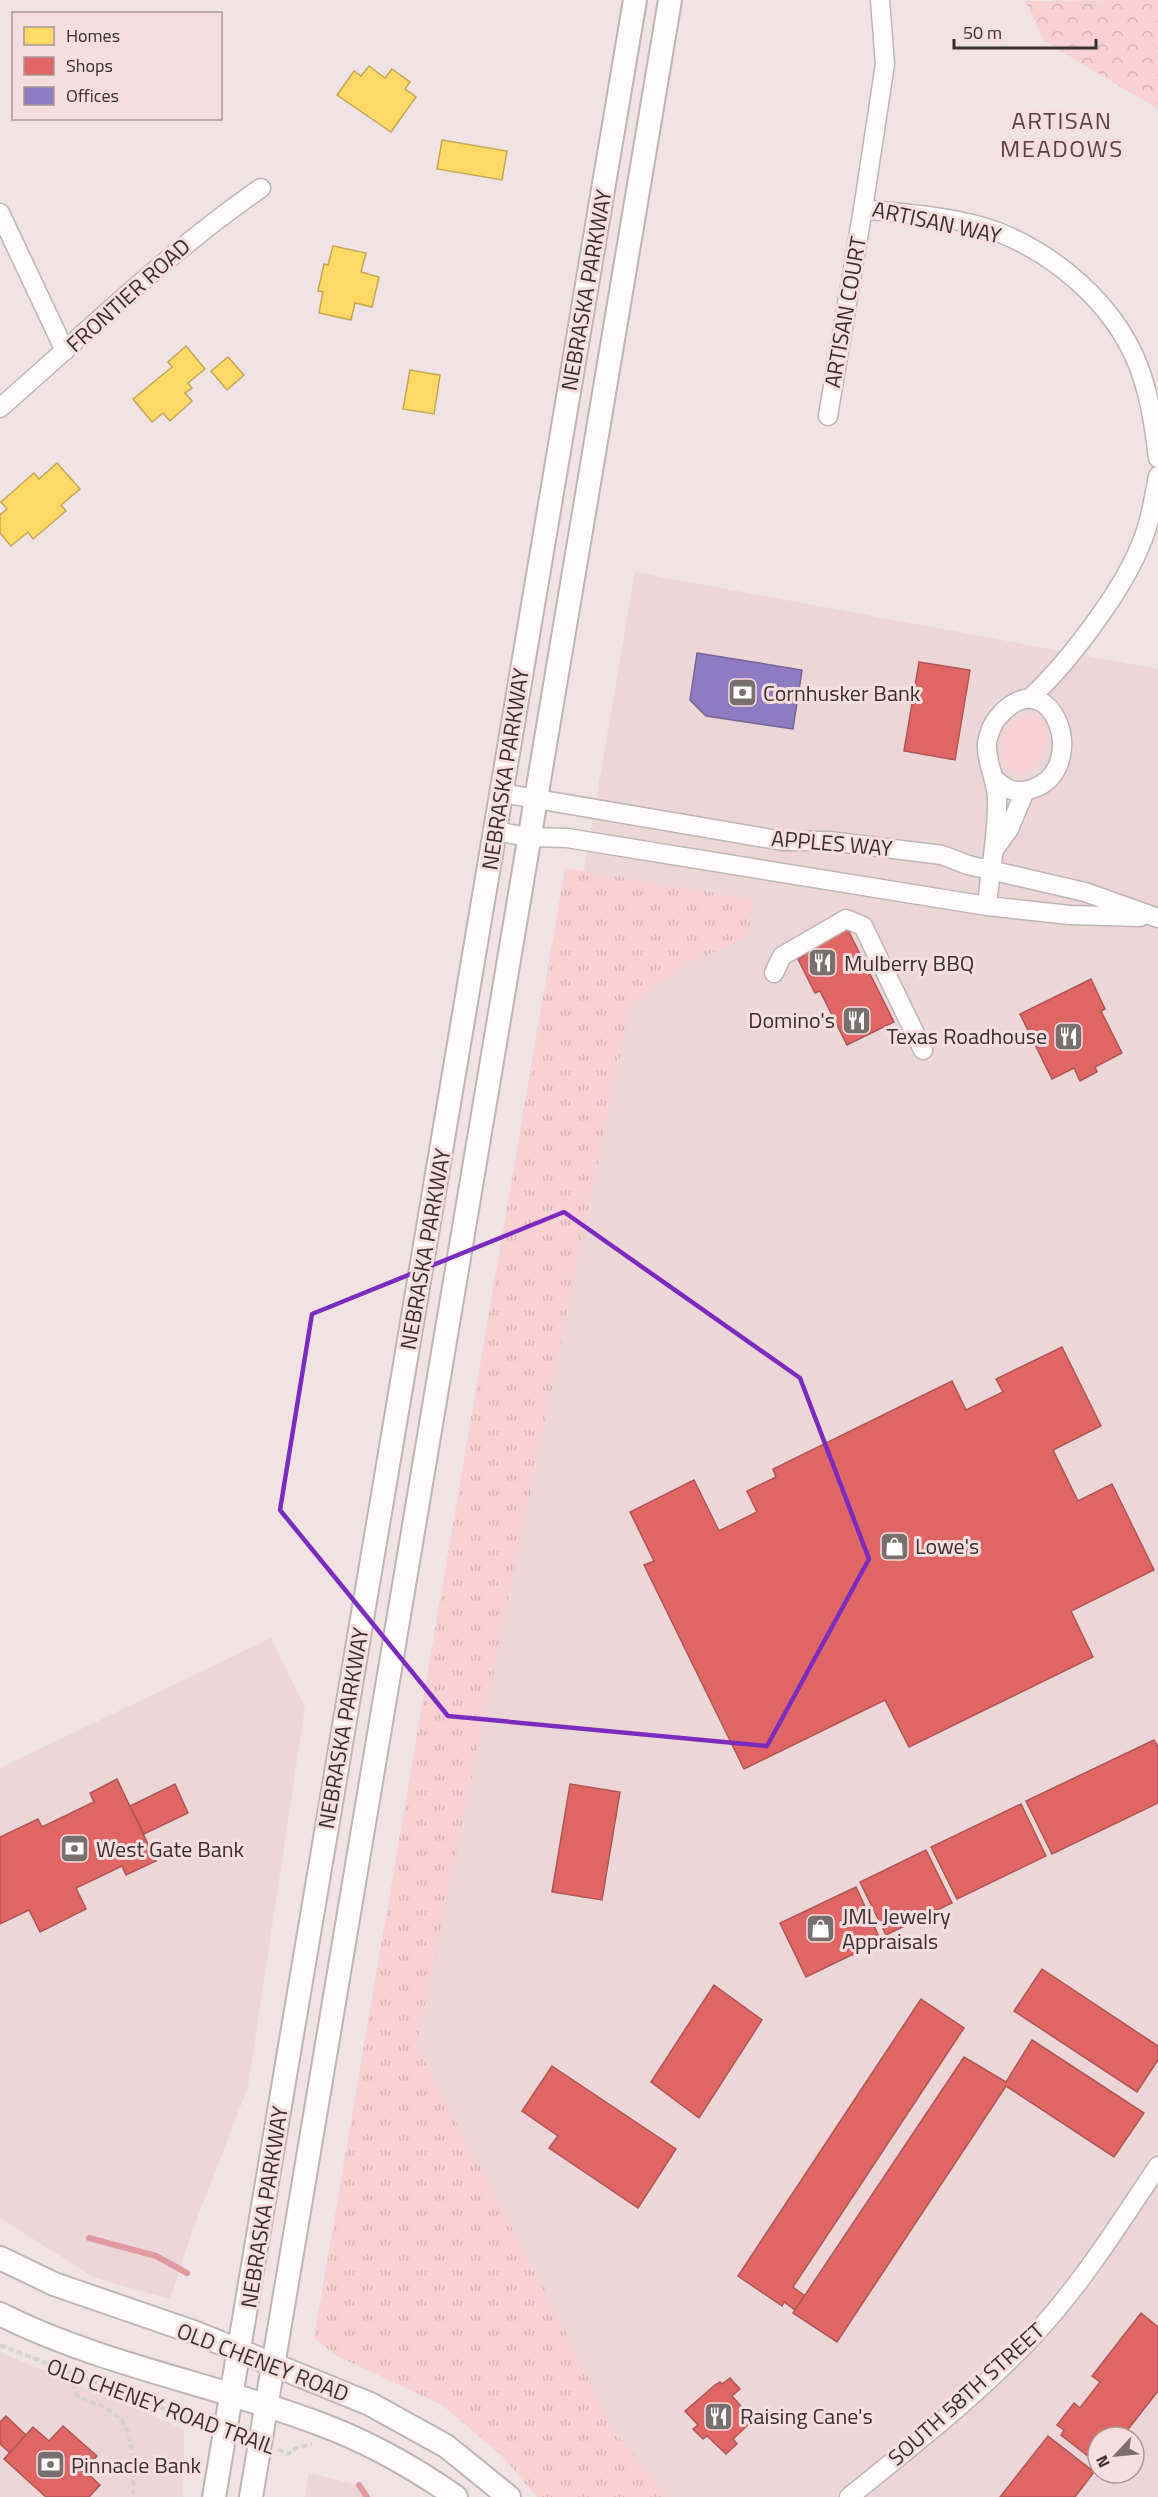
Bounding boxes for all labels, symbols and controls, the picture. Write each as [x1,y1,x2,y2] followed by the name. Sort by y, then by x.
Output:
[12,12,222,120] legend
[954,12,1096,50] scale bar
[963,19,1002,46] text: 50 m
[66,22,120,49] text: Homes
[66,52,113,79] text: Shops
[66,82,119,109] text: Offices
[1000,102,1124,166] district label: ARTISAN MEADOWS
[552,187,620,393] street label: NEBRASKA PARKWAY
[869,192,1005,252] street label: ARTISAN WAY
[58,230,198,360] street label: FRONTIER ROAD
[815,233,875,390] street label: ARTISAN COURT
[472,666,538,872] street label: NEBRASKA PARKWAY
[763,676,921,710] place label: Cornhusker Bank
[726,677,758,709] bank icon: Cornhusker Bank
[770,821,894,865] street label: APPLES WAY
[844,946,974,980] place label: Mulberry BBQ
[807,947,839,979] restaurant icon: Mulberry BBQ
[748,1003,835,1037] place label: Domino's
[840,1004,872,1036] restaurant icon: Domino's
[886,1019,1047,1053] place label: Texas Roadhouse
[1052,1020,1084,1052] restaurant icon: Texas Roadhouse
[391,1146,459,1352] street label: NEBRASKA PARKWAY
[915,1529,979,1563] place label: Lowe's
[878,1530,910,1562] shop icon: Lowe's
[309,1625,377,1831] street label: NEBRASKA PARKWAY
[96,1832,245,1866] place label: West Gate Bank
[59,1833,91,1865] bank icon: West Gate Bank
[842,1899,951,1958] place label: JML Jewelry Appraisals
[805,1913,837,1945] shop icon: JML Jewelry Appraisals
[231,2104,297,2310] street label: NEBRASKA PARKWAY
[172,2314,354,2410] street label: OLD CHENEY ROAD
[880,2314,1052,2474] street label: SOUTH 58TH STREET
[42,2349,280,2463] street label: OLD CHENEY ROAD TRAIL
[740,2399,873,2433] place label: Raising Cane's
[703,2400,735,2432] restaurant icon: Raising Cane's
[1086,2425,1146,2485] north arrow
[71,2448,202,2482] place label: Pinnacle Bank
[34,2449,66,2481] bank icon: Pinnacle Bank
[1089,2451,1116,2472] text: N

